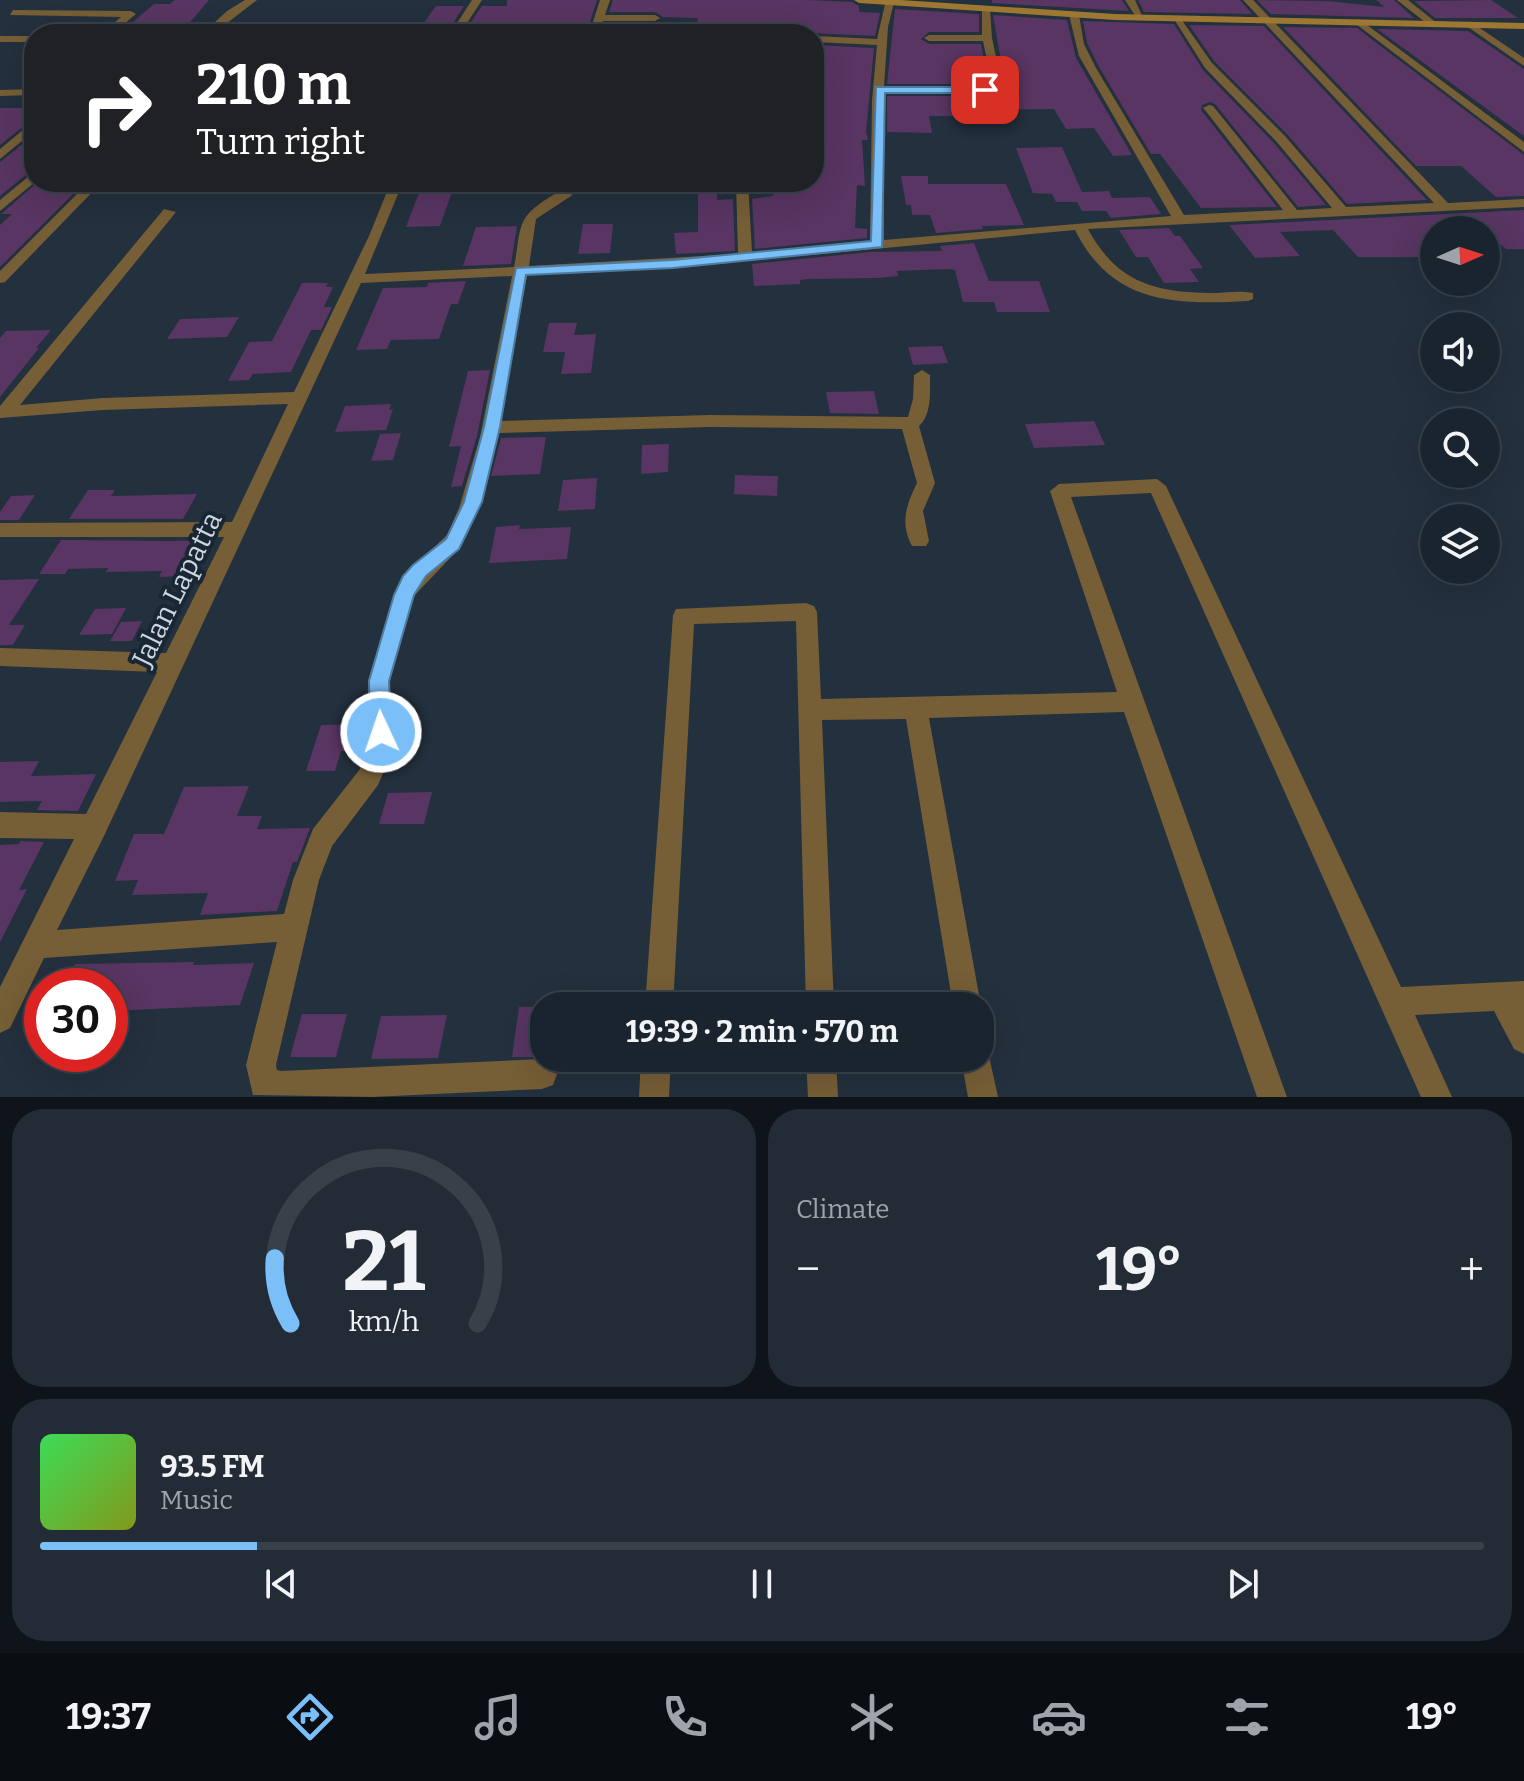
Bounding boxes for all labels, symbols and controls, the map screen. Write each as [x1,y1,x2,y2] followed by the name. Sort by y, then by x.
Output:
[196,52,351,119] text: 210 m
[64,56,168,160] icon: right
[951,56,1019,124] pin
[963,68,1007,112] icon: arrive
[196,120,365,164] text: Turn right
[1420,216,1500,296] north arrow
[1420,216,1500,584] map controls
[1420,312,1500,392] button: sound
[1420,408,1500,488] button: search
[1420,504,1500,584] button: layers
[125,506,229,673] street label: Jalan Lapatta
[339,690,423,774] position arrow
[24,968,128,1072] speed limit sign: 30
[626,1014,898,1050] text: 19:39 · 2 min · 570 m
[796,1194,890,1225] text: Climate
[343,1212,425,1312] text: 21
[1096,1234,1183,1306] text: 19°
[796,1243,820,1296] text: −
[1459,1243,1484,1296] text: +
[349,1304,420,1339] text: km/h
[160,1449,265,1485] text: 93.5 FM
[160,1485,233,1516] text: Music
[259,1562,303,1606] icon: previous
[740,1562,784,1606] icon: pause
[1221,1562,1265,1606] icon: next
[282,1689,338,1745] icon: directions
[470,1689,526,1745] icon: music
[657,1689,713,1745] icon: phone
[844,1689,900,1745] icon: climate
[1031,1689,1087,1745] icon: car
[1219,1689,1275,1745] icon: filters
[66,1695,151,1739] text: 19:37
[1406,1695,1458,1739] text: 19°

